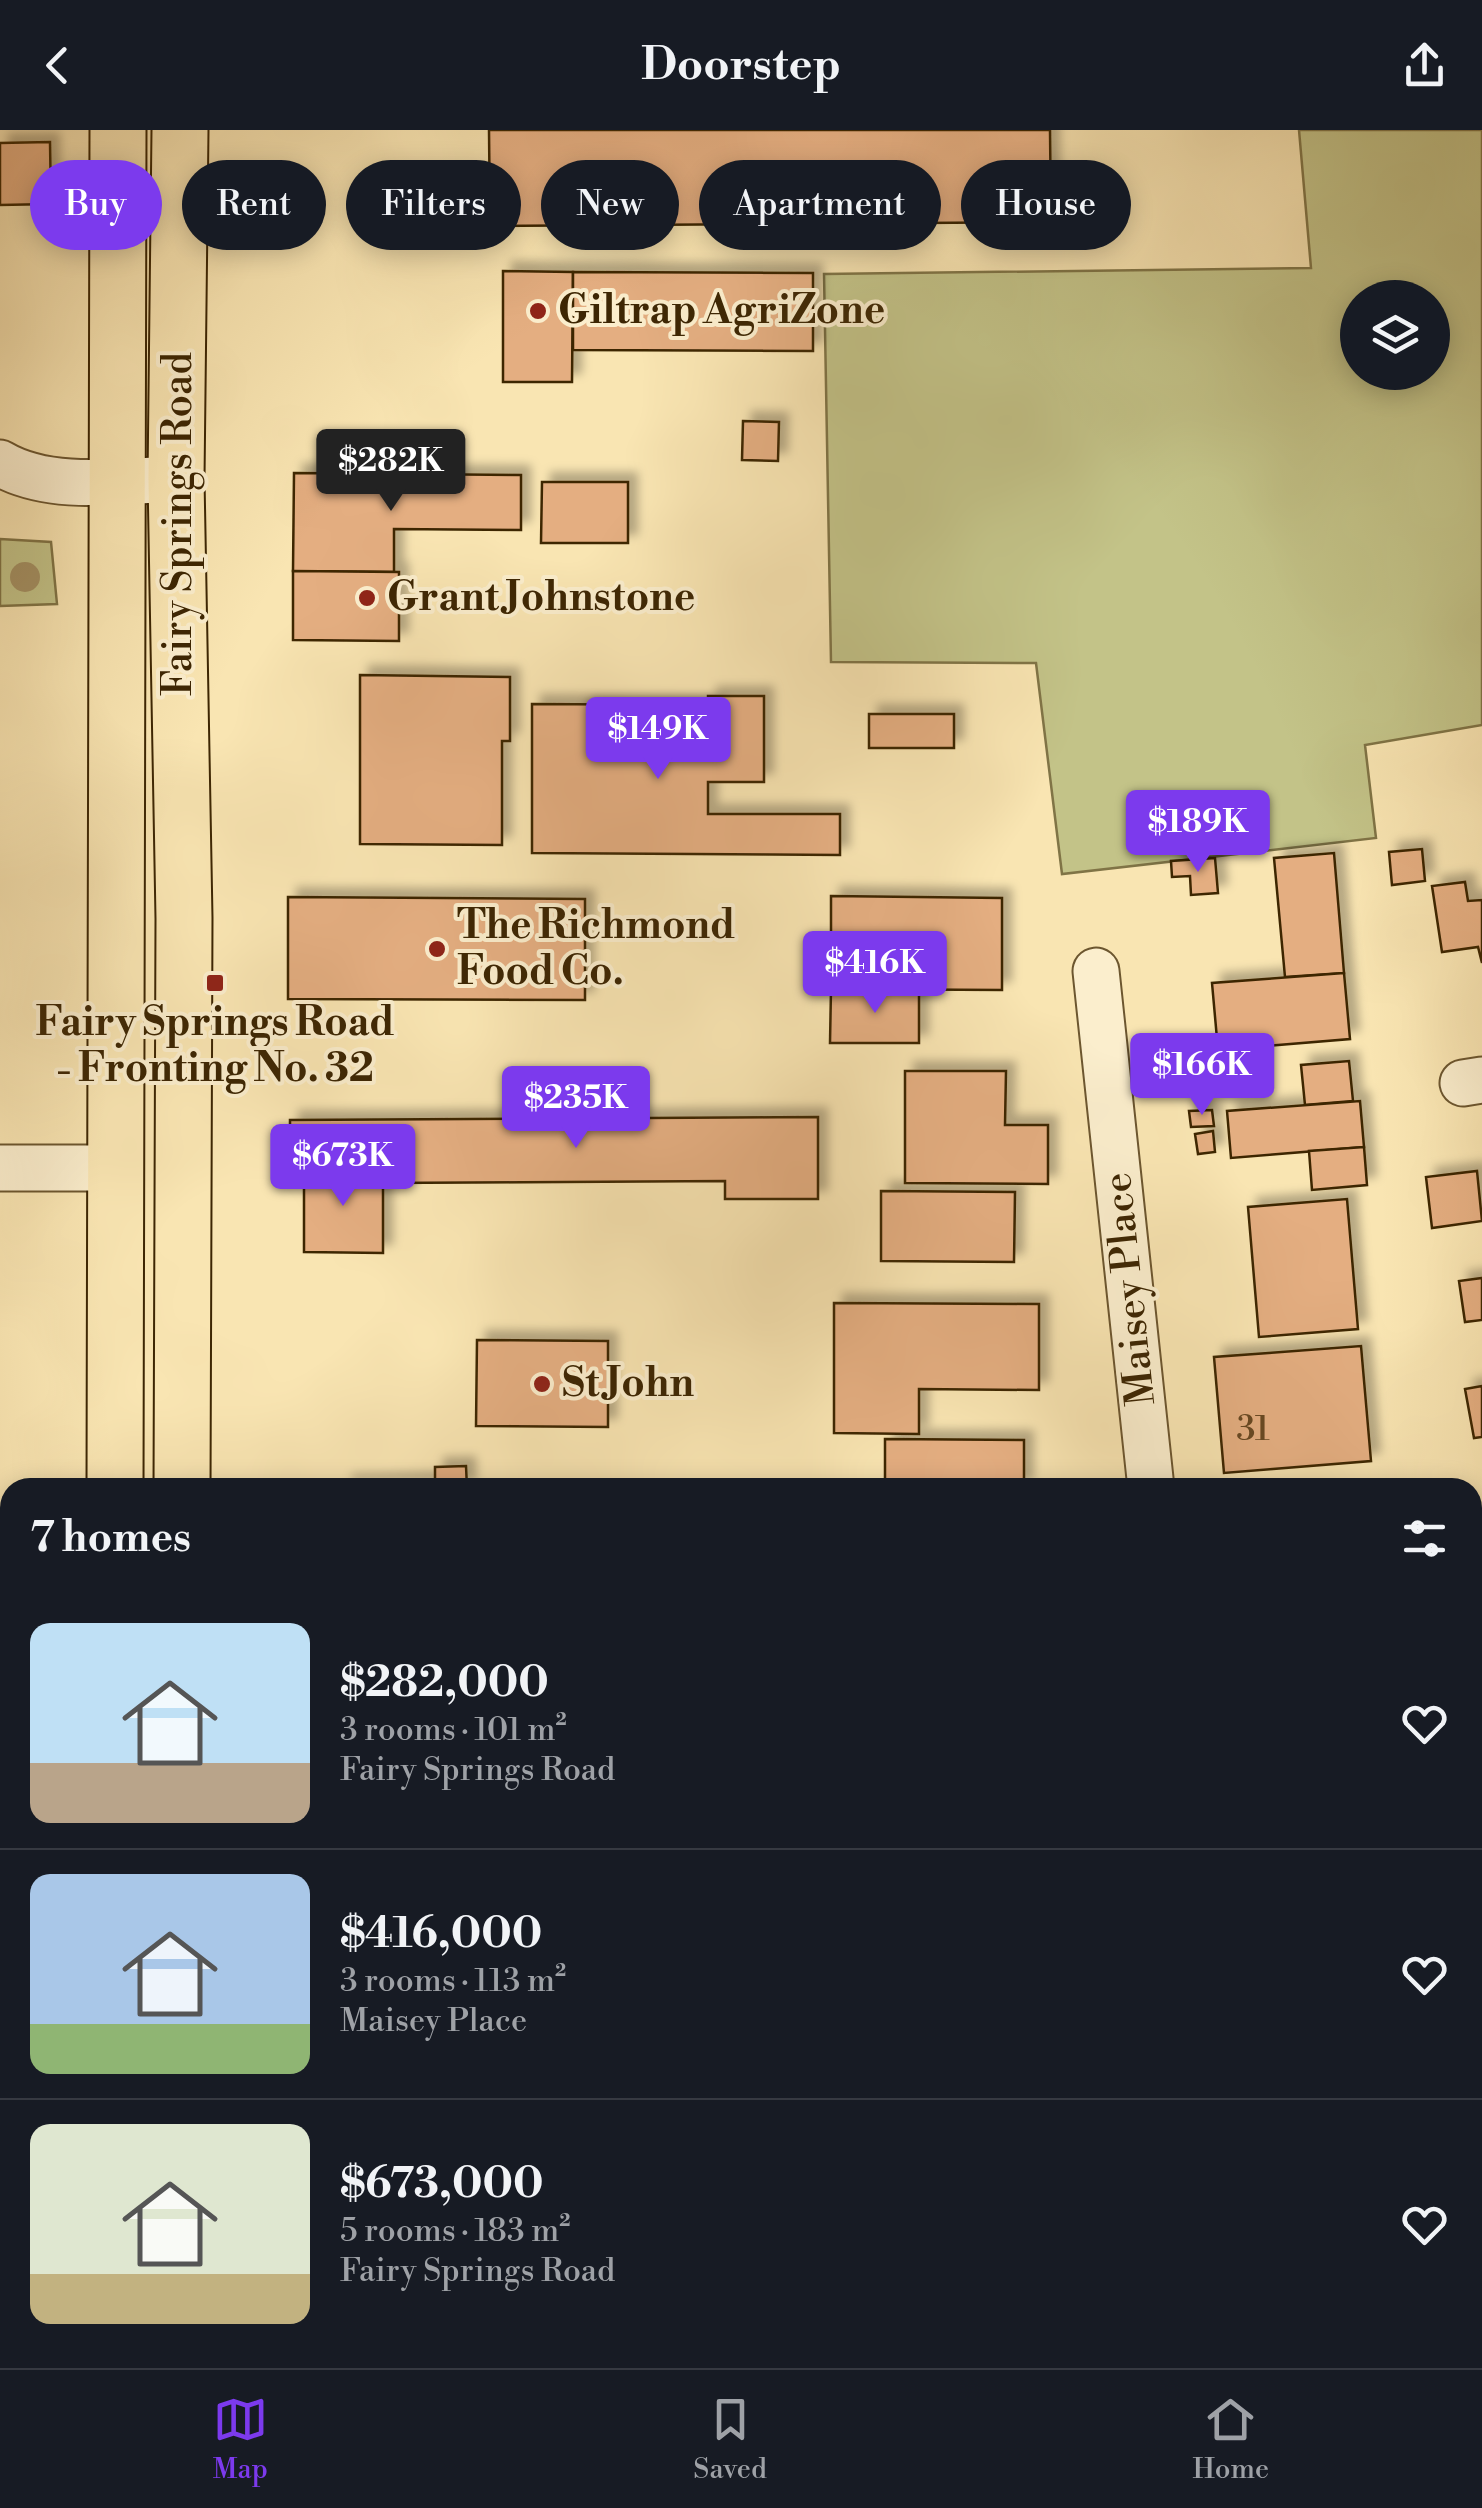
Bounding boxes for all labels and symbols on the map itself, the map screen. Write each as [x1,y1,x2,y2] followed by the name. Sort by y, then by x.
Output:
[558,286,885,336] place label: Giltrap AgriZone
[527,300,549,322] marker: Giltrap AgriZone
[154,352,205,696] street label: Fairy Springs Road
[321,429,461,514] pin: $282K
[387,573,695,623] place label: Grant Johnstone
[356,587,378,609] marker: Grant Johnstone
[588,697,728,782] pin: $149K
[1128,790,1268,875] pin: $189K
[457,901,735,997] place label: The Richmond Food Co.
[805,931,945,1016] pin: $416K
[426,938,448,960] marker: The Richmond Food Co.
[204,972,226,994] marker: Fairy Springs Road - Fronting No. 32
[35,998,395,1094] place label: Fairy Springs Road - Fronting No. 32
[1132,1033,1272,1118] pin: $166K
[506,1066,646,1151] pin: $235K
[273,1124,413,1209] pin: $673K
[1093,1170,1168,1408] street label: Maisey Place
[562,1359,695,1409] place label: St John
[531,1373,553,1395] marker: St John
[1236,1408,1270,1451] house number: 31

